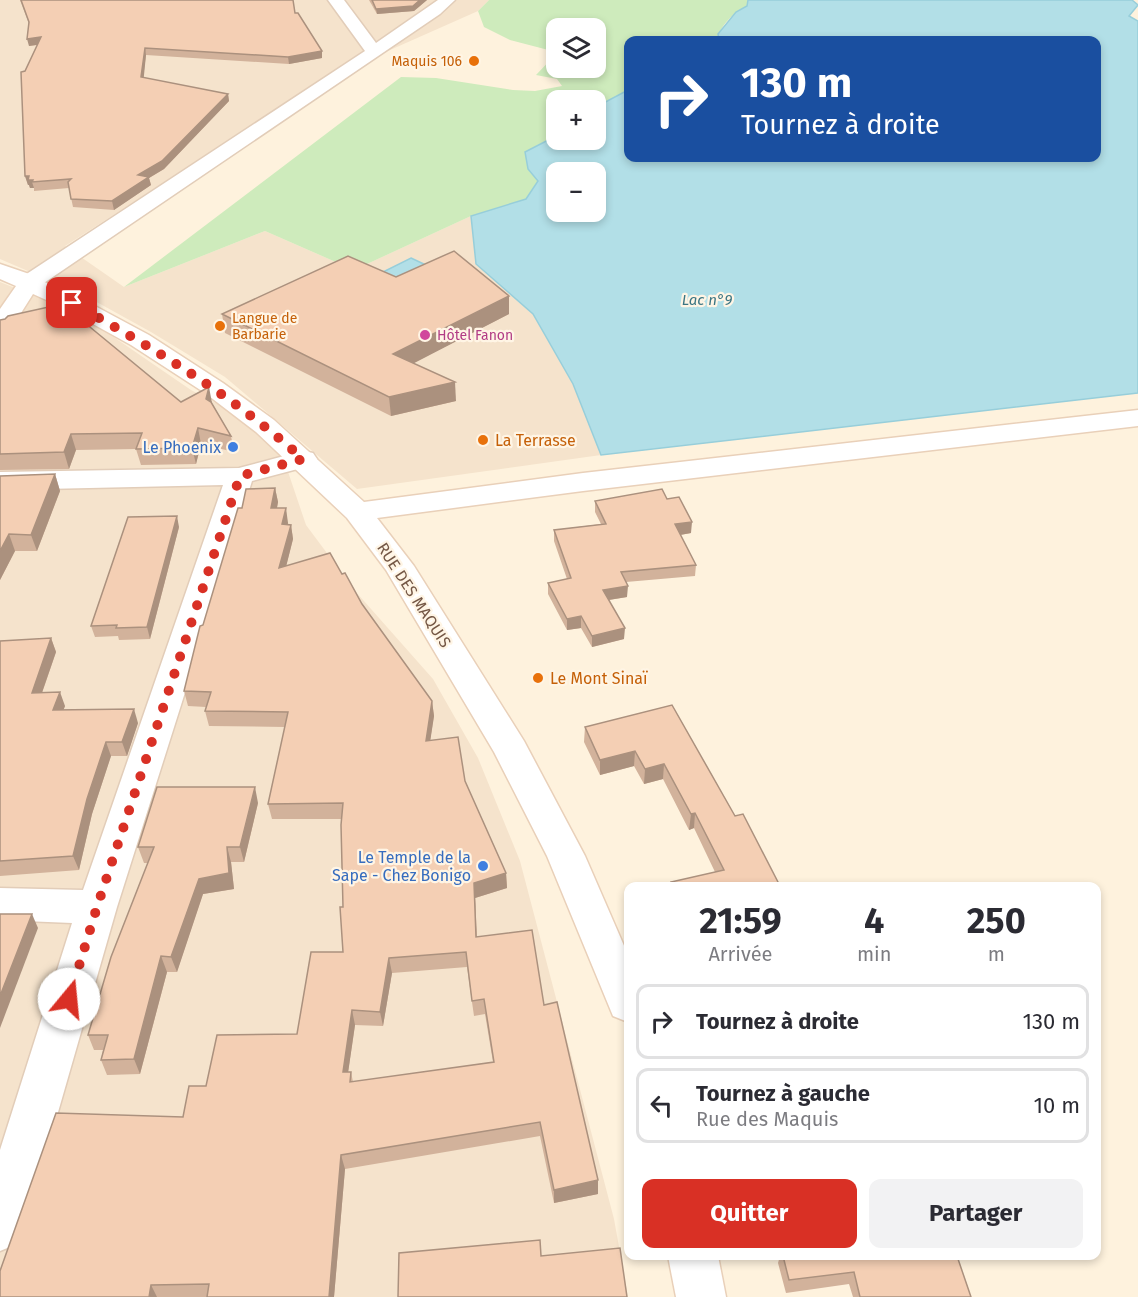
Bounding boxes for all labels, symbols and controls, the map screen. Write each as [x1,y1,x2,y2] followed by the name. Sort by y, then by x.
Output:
[546,18,606,222] map controls
[546,18,606,78] button: layers
[391,53,462,70] place label: Maquis 106
[467,54,481,68] marker: Maquis 106
[741,58,852,108] text: 130 m
[642,60,720,138] icon: right
[546,90,606,150] button: +
[741,109,940,141] text: Tournez à droite
[546,162,606,222] button: −
[46,277,97,328] pin
[55,286,88,319] icon: arrive
[682,291,733,309] water label: Lac n°9
[232,310,297,343] place label: Langue de Barbarie
[213,319,227,333] marker: Langue de Barbarie
[437,327,513,344] place label: Hôtel Fanon
[418,328,432,342] marker: Hôtel Fanon
[495,431,576,450] place label: La Terrasse
[476,433,490,447] marker: La Terrasse
[142,438,221,457] place label: Le Phoenix
[226,440,240,454] marker: Le Phoenix
[373,539,455,651] street label: RUE DES MAQUIS
[550,669,648,688] place label: Le Mont Sinaï
[531,671,545,685] marker: Le Mont Sinaï
[332,848,471,885] place label: Le Temple de la Sape - Chez Bonigo
[476,859,490,873] marker: Le Temple de la Sape - Chez Bonigo
[699,899,782,943] text: 21:59
[864,899,884,943] text: 4
[967,899,1026,943] text: 250
[708,942,773,966] text: Arrivée
[857,942,891,966] text: min
[988,942,1005,966] text: m
[37,967,101,1031] position arrow
[645,1005,678,1038] icon: right
[696,1008,859,1035] text: Tournez à droite
[1023,1008,1080,1035] text: 130 m
[696,1080,870,1107] text: Tournez à gauche
[645,1089,678,1122] icon: left
[1034,1092,1080,1119] text: 10 m
[696,1107,838,1131] text: Rue des Maquis
[642,1179,857,1248] button: Quitter
[869,1179,1083,1248] button: Partager

